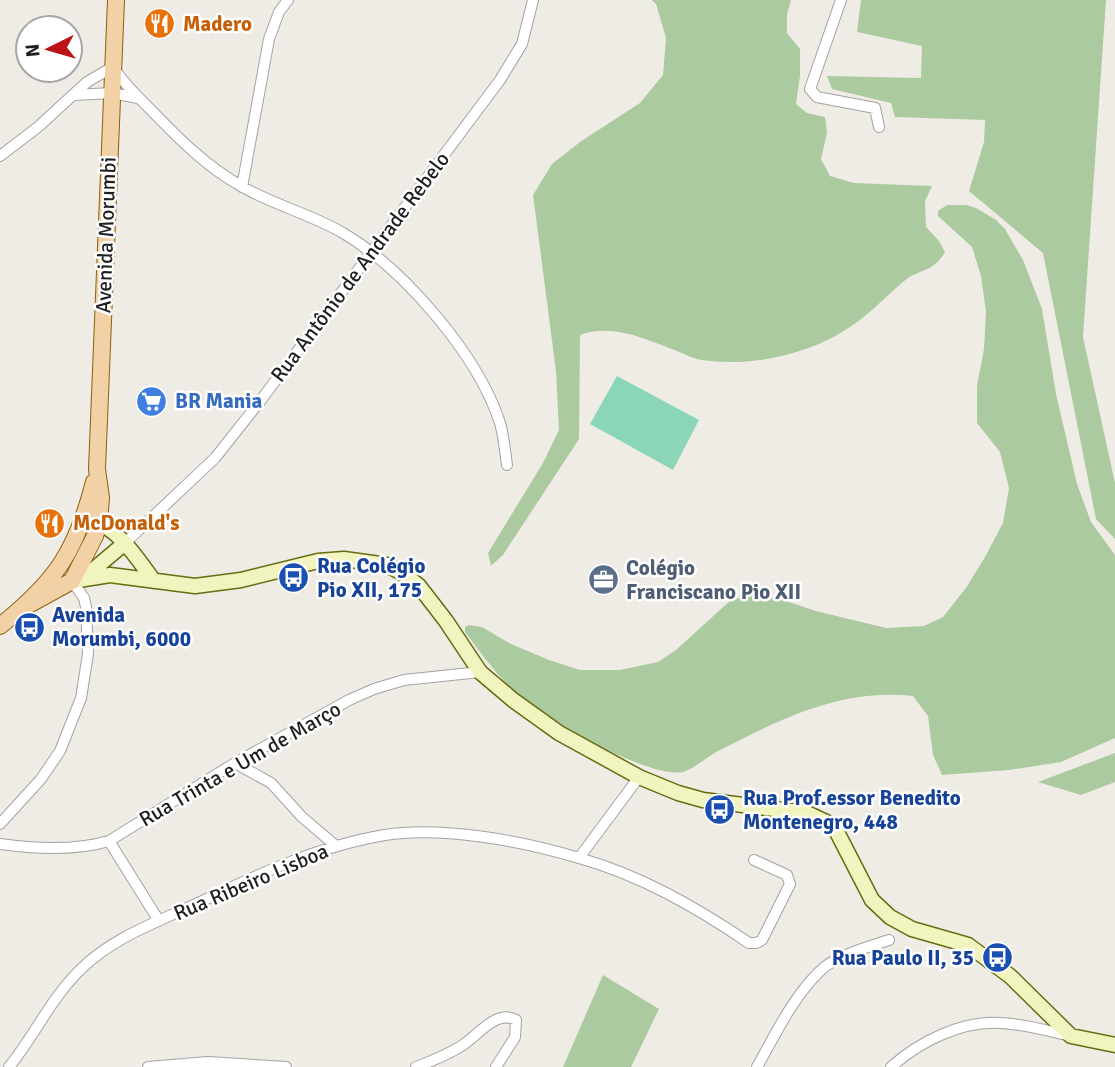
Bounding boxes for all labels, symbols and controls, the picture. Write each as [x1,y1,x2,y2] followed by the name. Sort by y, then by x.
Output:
[143,7,177,41] restaurant icon: Madero
[183,11,252,37] place label: Madero
[14,14,84,84] north arrow
[21,43,46,58] text: N
[265,147,455,387] street label: Rua Antônio de Andrade Rebelo
[90,156,122,314] street label: Avenida Morumbi
[135,384,169,418] supermarket icon: BR Mania
[175,388,262,414] place label: BR Mania
[33,506,67,540] restaurant icon: McDonald's
[73,510,180,536] place label: McDonald's
[317,553,425,603] place label: Rua Colégio Pio XII, 175
[626,555,801,605] place label: Colégio Franciscano Pio XII
[277,561,311,595] bus stop icon: Rua Colégio Pio XII, 175
[586,563,620,597] office icon: Colégio Franciscano Pio XII
[52,602,191,652] place label: Avenida Morumbi, 6000
[12,610,46,644] bus stop icon: Avenida Morumbi, 6000
[135,696,345,832] street label: Rua Trinta e Um de Março
[743,785,961,835] place label: Rua Prof.essor Benedito Montenegro, 448
[703,793,737,827] bus stop icon: Rua Prof.essor Benedito Montenegro, 448
[170,838,332,926] street label: Rua Ribeiro Lisboa
[980,941,1014,975] bus stop icon: Rua Paulo II, 35
[832,945,974,971] place label: Rua Paulo II, 35

